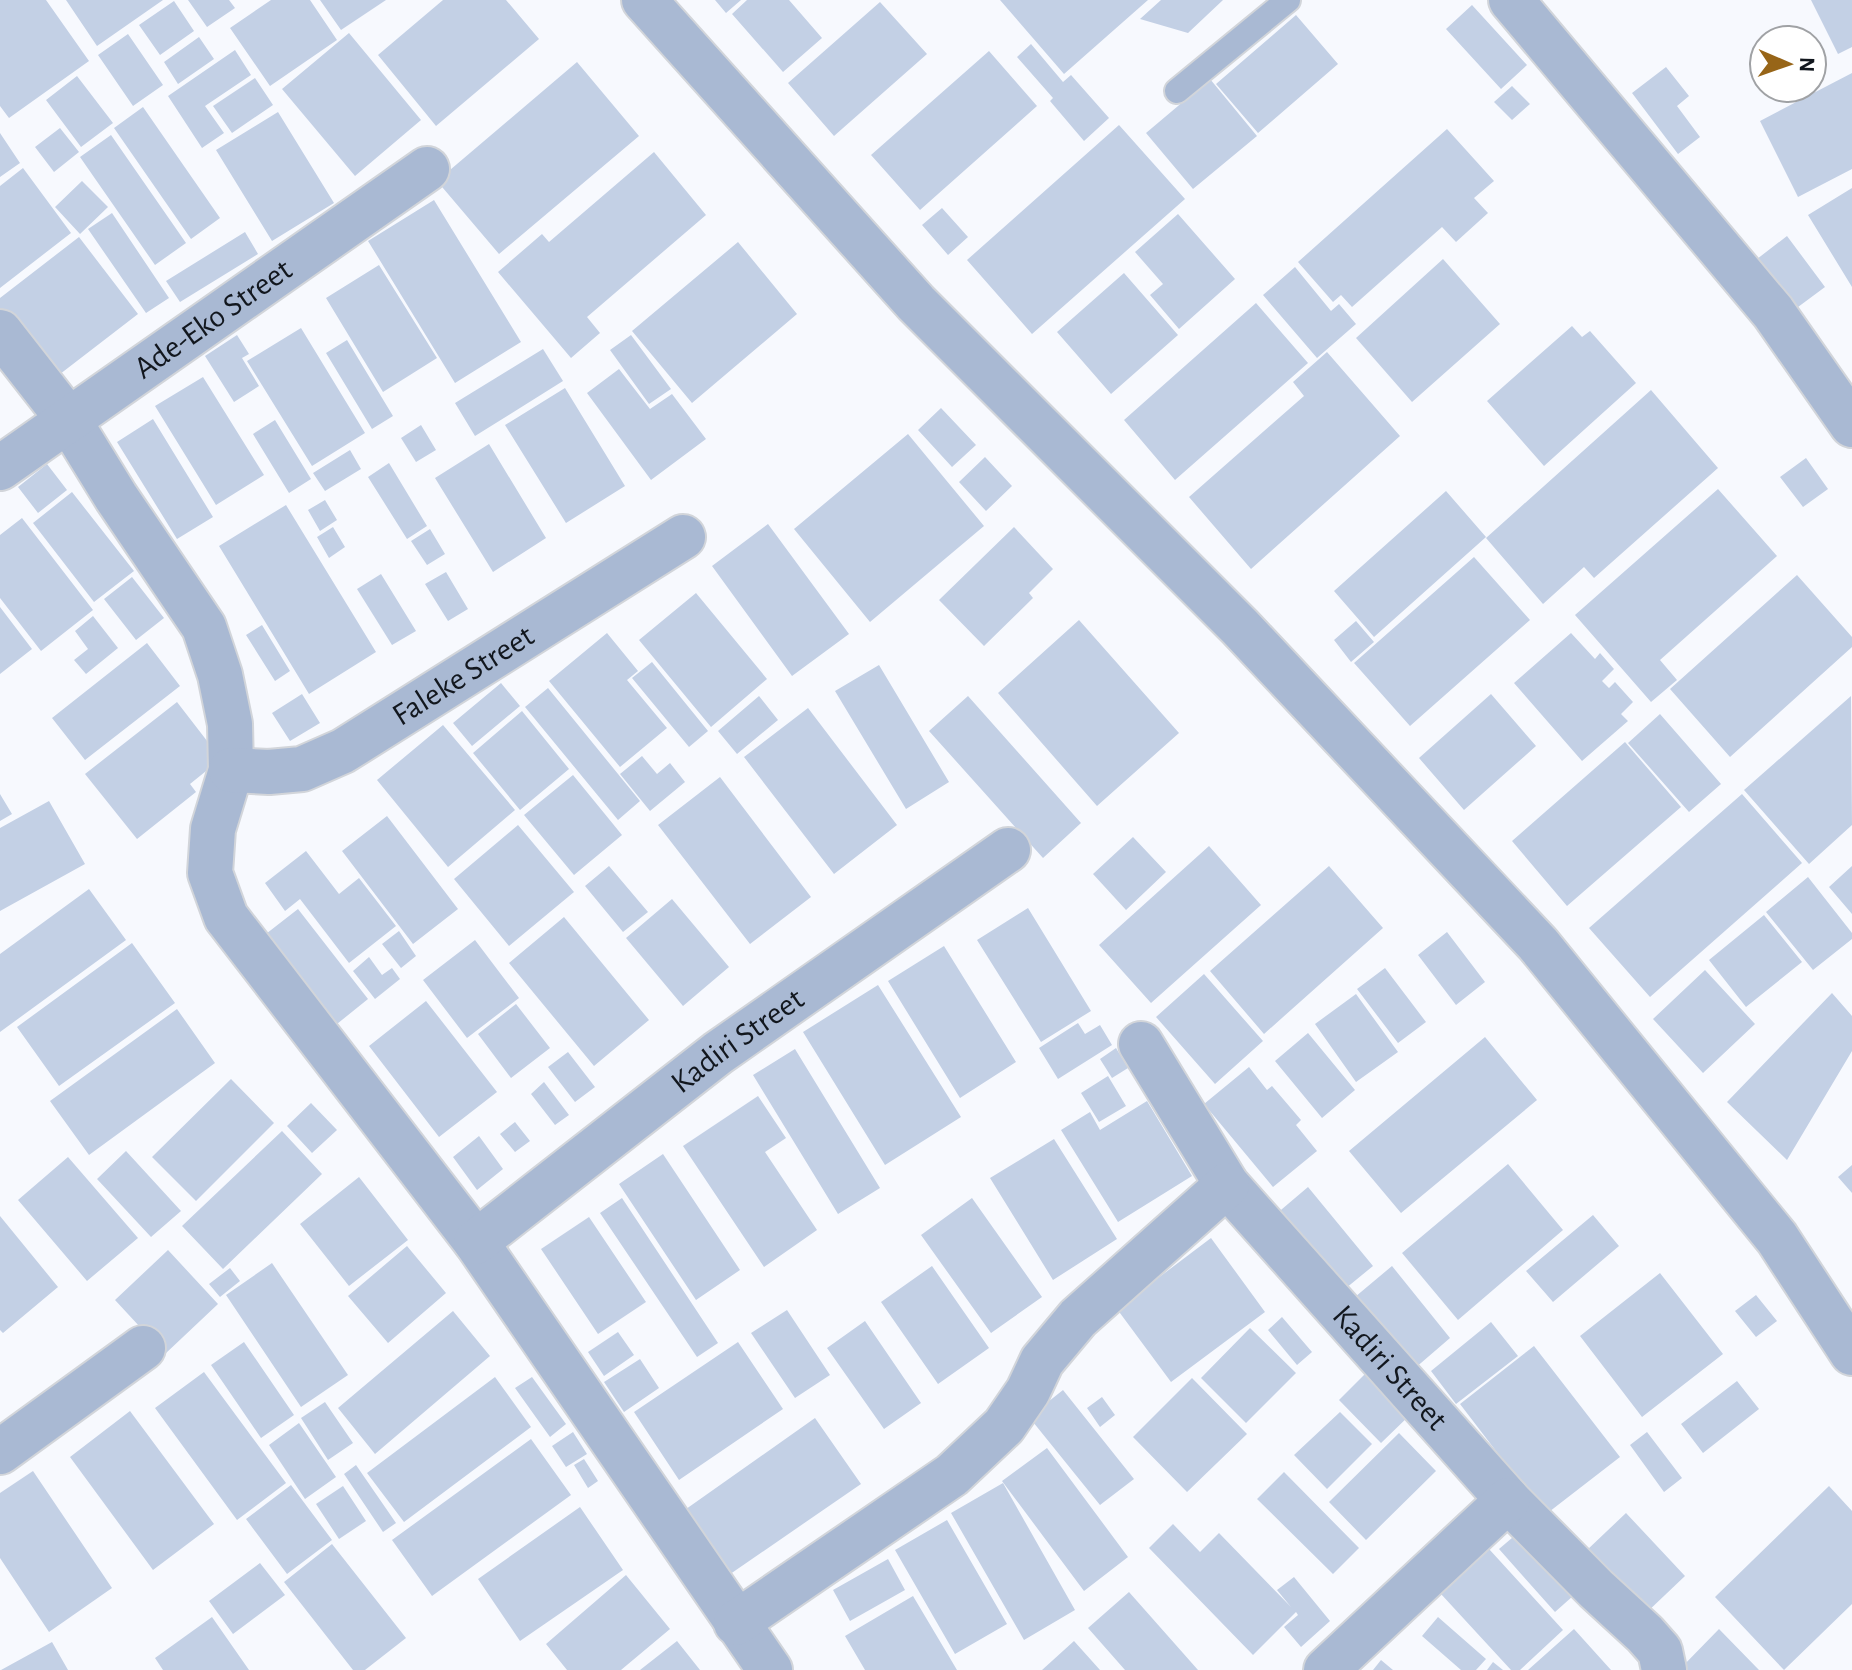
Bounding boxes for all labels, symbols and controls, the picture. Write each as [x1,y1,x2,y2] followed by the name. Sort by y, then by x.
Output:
[1748,24,1828,104] north arrow
[1796,57,1818,73] text: N
[128,253,298,385] street label: Ade-Eko Street
[387,619,539,731] street label: Faleke Street
[665,982,809,1099] street label: Kadiri Street
[1326,1299,1454,1436] street label: Kadiri Street

